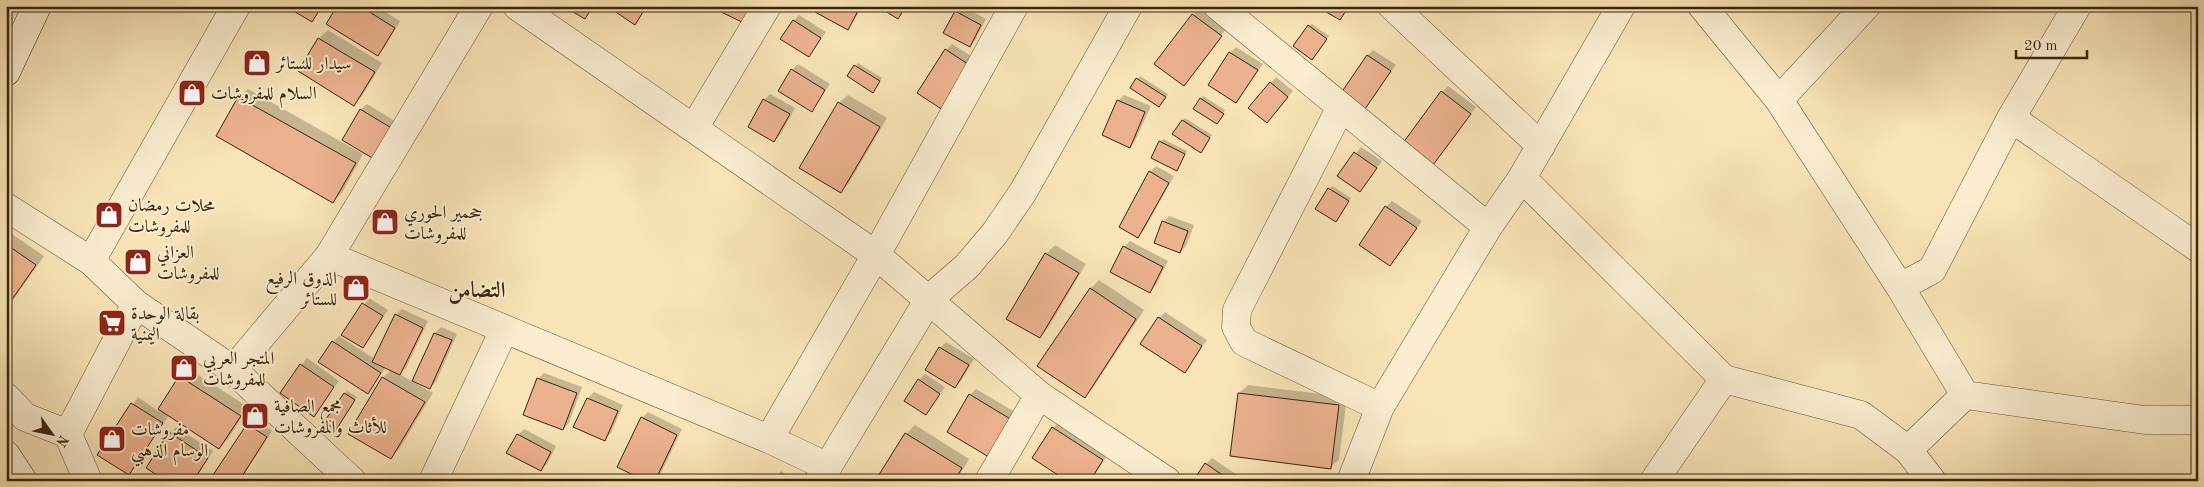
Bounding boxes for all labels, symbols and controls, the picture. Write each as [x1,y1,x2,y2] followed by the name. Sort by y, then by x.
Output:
[2016,28,2088,60] scale bar
[2024,39,2058,54] text: 20 m
[242,48,272,78] shop icon: سيدار للستائر
[274,55,351,74] place label: سيدار للستائر
[177,78,207,108] shop icon: السلام للمفروشات
[211,85,317,109] place label: السلام للمفروشات
[128,197,215,238] place label: محلات رمضان للمفروشات
[94,200,124,230] shop icon: محلات رمضان للمفروشات
[404,204,482,245] place label: جحمير الحوري للمفروشات
[370,207,400,237] shop icon: جحمير الحوري للمفروشات
[157,244,220,285] place label: العزاني للمفروشات
[123,247,153,277] shop icon: العزاني للمفروشات
[266,270,337,309] place label: الذوق الرفيع للستائر
[341,273,371,303] shop icon: الذوق الرفيع للستائر
[448,279,506,304] district label: التضامن
[131,305,200,345] place label: بقالة الوحدة اليمنية
[97,308,127,338] supermarket icon: بقالة الوحدة اليمنية
[203,350,274,391] place label: المتجر العربي للمفروشات
[169,353,199,383] shop icon: المتجر العربي للمفروشات
[274,398,387,439] place label: مجمع الصافية للأثاث والمفروشات
[240,401,270,431] shop icon: مجمع الصافية للأثاث والمفروشات
[28,410,78,460] north arrow
[131,421,208,467] place label: مفروشات الوسام الذهبي
[97,424,127,454] shop icon: مفروشات الوسام الذهبي
[53,432,71,449] text: N

